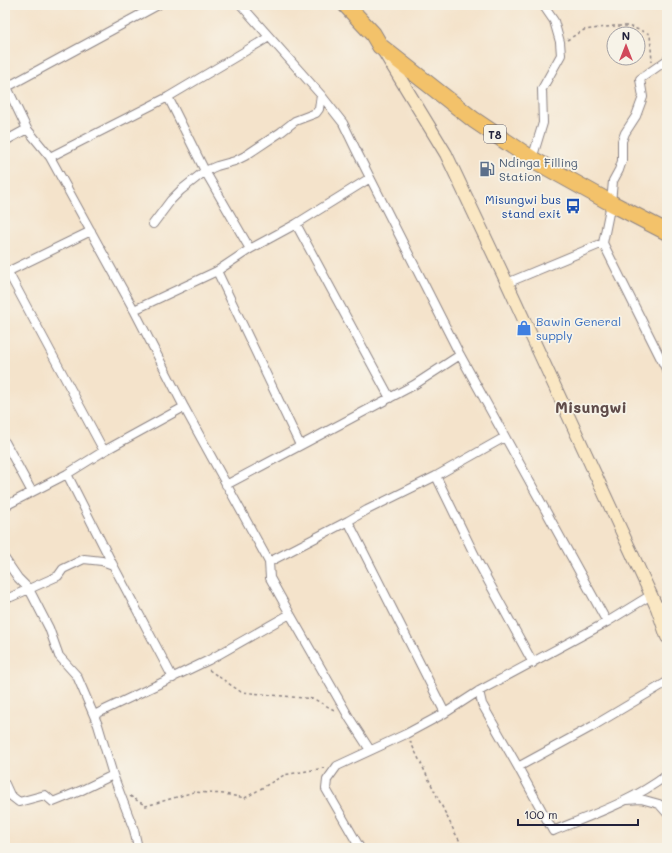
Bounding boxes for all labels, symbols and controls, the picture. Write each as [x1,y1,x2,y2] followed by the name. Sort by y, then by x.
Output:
[606,26,646,66] north arrow
[622,28,630,43] text: N
[484,125,506,143] road number: T8
[499,154,578,184] place label: Ndinga Filling Station
[478,160,496,178] fuel station icon: Ndinga Filling Station
[485,191,561,221] place label: Misungwi bus stand exit
[564,197,582,215] bus stop icon: Misungwi bus stand exit
[536,313,621,343] place label: Bawin General supply
[515,319,533,337] shop icon: Bawin General supply
[555,396,627,417] district label: Misungwi
[518,801,638,827] scale bar
[524,806,558,822] text: 100 m

